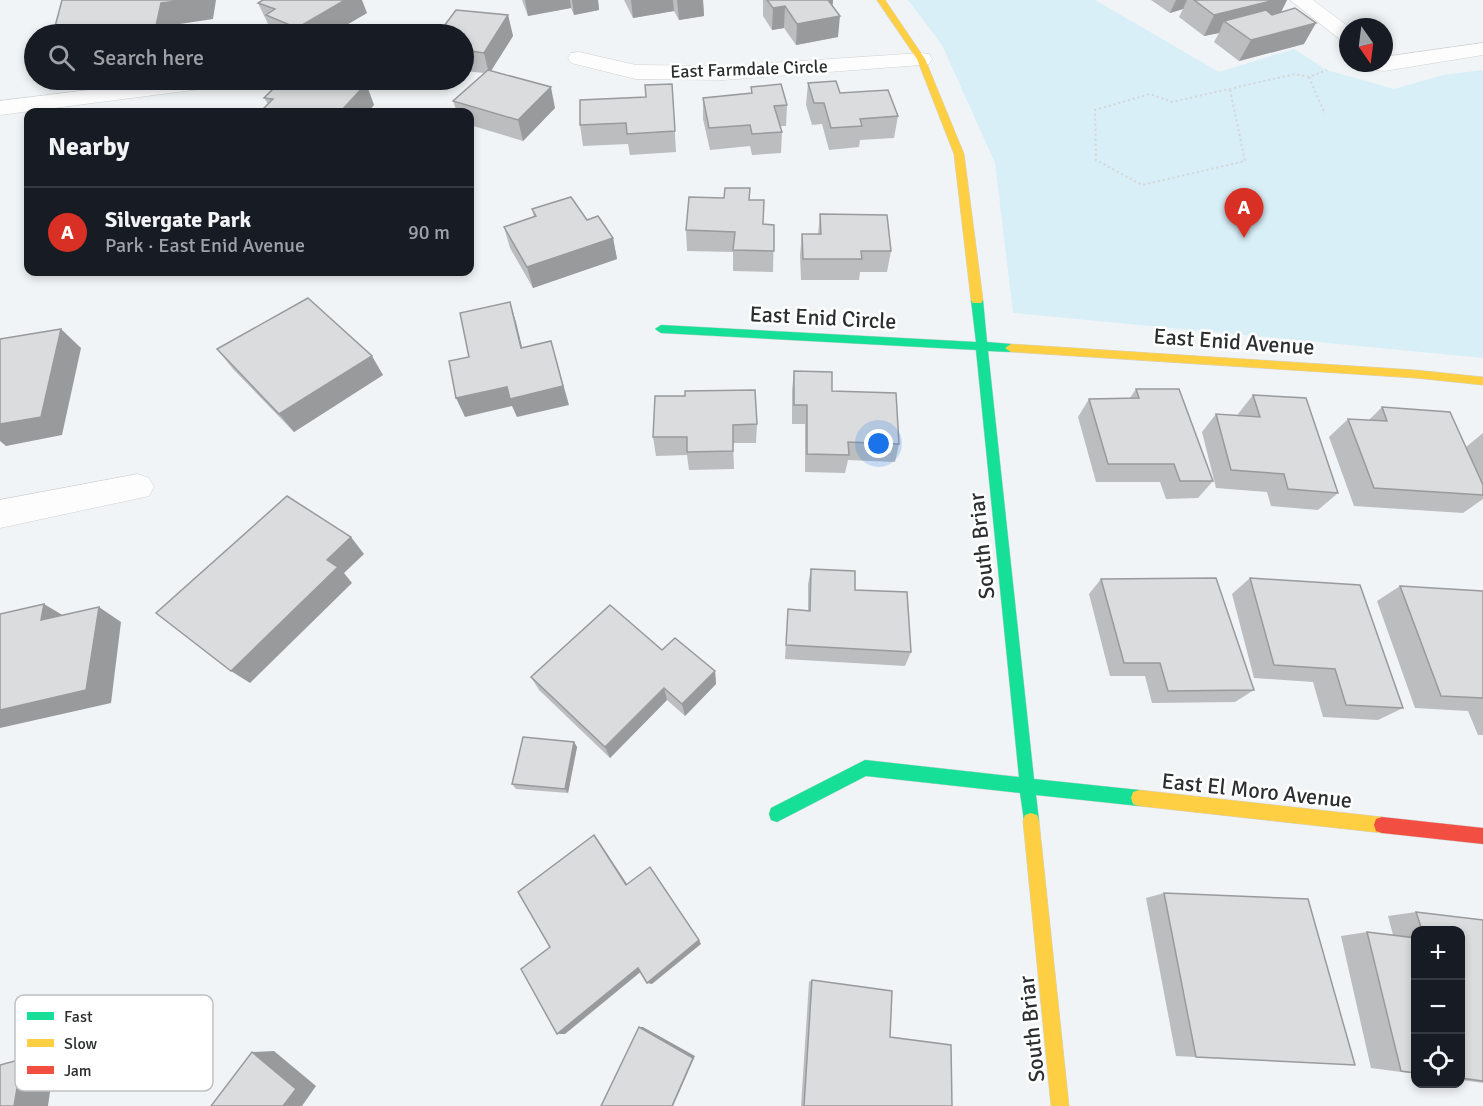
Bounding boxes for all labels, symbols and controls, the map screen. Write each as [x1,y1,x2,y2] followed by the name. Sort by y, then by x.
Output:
[1339,18,1393,72] north arrow
[24,24,474,90] search box
[45,41,78,74] icon: search
[93,44,204,71] text: Search here
[670,55,828,83] street label: East Farmdale Circle
[48,131,129,163] text: Nearby
[1224,188,1264,238] pin: A
[105,206,251,233] text: Silvergate Park
[61,220,74,245] text: A
[408,220,450,245] text: 90 m
[105,233,305,258] text: Park · East Enid Avenue
[749,300,897,335] street label: East Enid Circle
[1153,322,1315,361] street label: East Enid Avenue
[864,429,893,458] your location
[962,491,1001,601] street label: South Briar
[1160,767,1354,814] street label: East El Moro Avenue
[1411,926,1465,1088] map controls
[1411,926,1465,980] button: +
[1012,974,1051,1084] street label: South Briar
[1411,980,1465,1034] button: −
[15,995,213,1091] legend
[64,1007,93,1027] text: Fast
[64,1034,98,1054] text: Slow
[1411,1034,1465,1088] button: locate
[64,1061,92,1081] text: Jam

